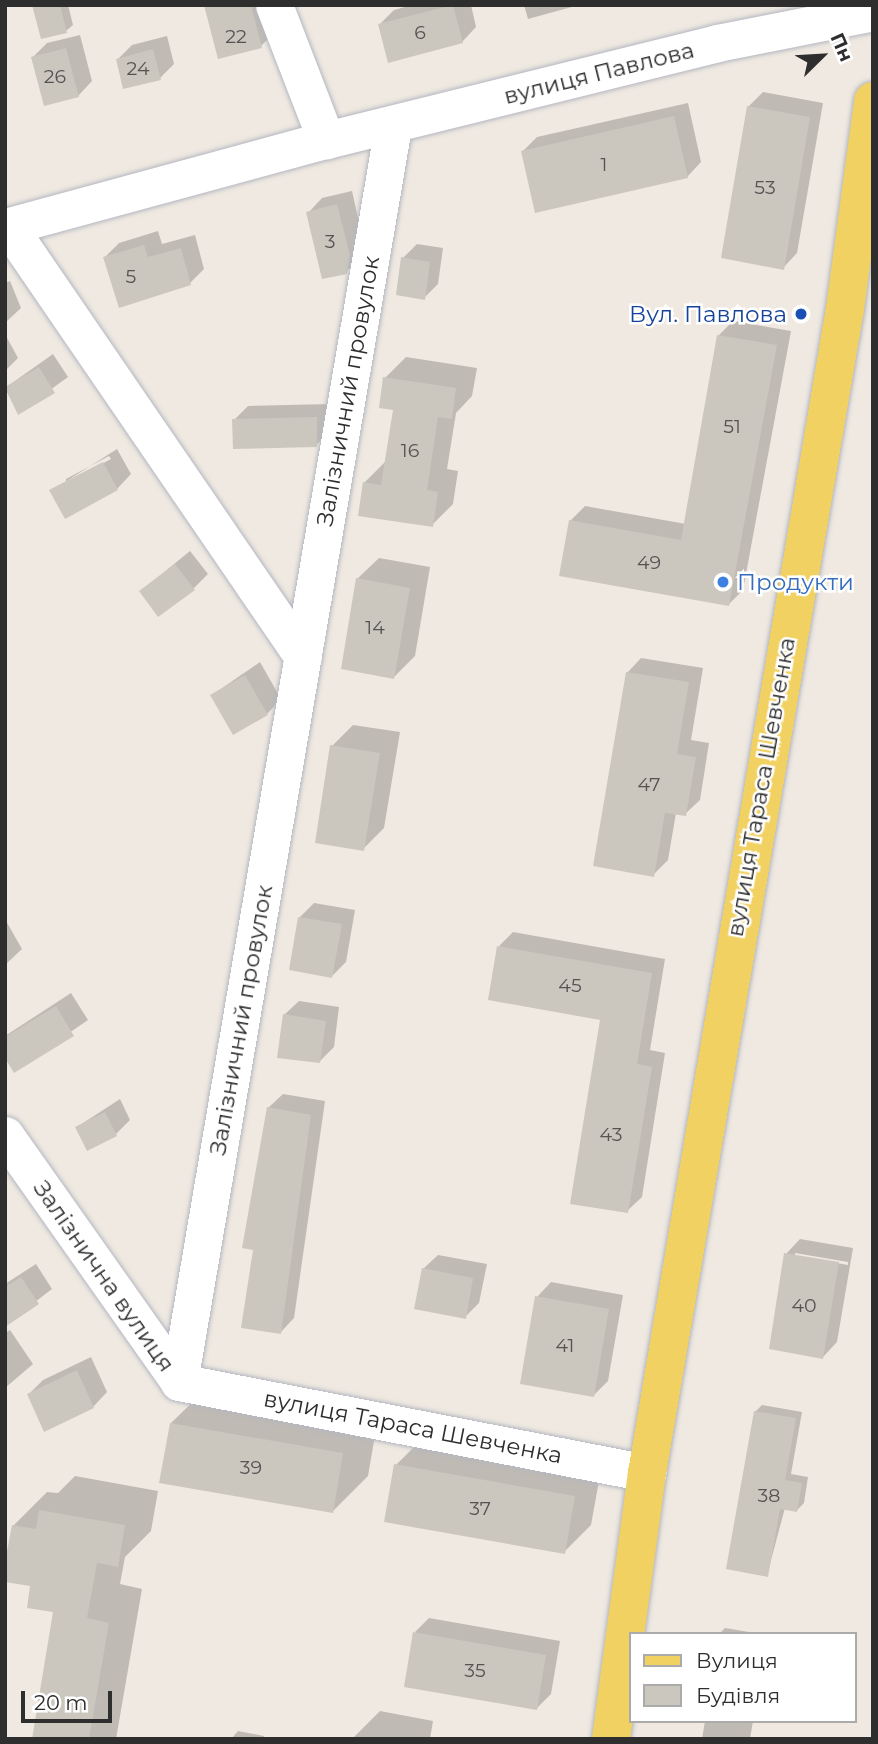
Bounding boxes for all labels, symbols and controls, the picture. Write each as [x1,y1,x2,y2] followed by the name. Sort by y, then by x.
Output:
[787,21,857,91] north arrow
[414,22,426,44] house number: 6
[225,26,247,48] house number: 22
[825,30,858,65] text: Пн
[501,36,697,110] street label: вулиця Павлова
[127,58,149,80] house number: 24
[44,66,66,88] house number: 26
[601,154,607,176] house number: 1
[754,177,776,199] house number: 53
[325,231,335,253] house number: 3
[311,254,385,528] street label: Залізничний провулок
[126,266,136,288] house number: 5
[629,300,787,328] place label: Вул. Павлова
[793,306,809,322] marker: Вул. Павлова
[723,416,741,438] house number: 51
[401,440,419,462] house number: 16
[637,552,661,574] house number: 49
[737,568,854,596] place label: Продукти
[715,574,731,590] marker: Продукти
[365,617,385,639] house number: 14
[721,635,801,939] street label: вулиця Тараса Шевченка
[638,774,660,796] house number: 47
[204,883,278,1157] street label: Залізничний провулок
[558,975,582,997] house number: 45
[600,1124,622,1146] house number: 43
[28,1175,180,1377] street label: Залізнична вулиця
[791,1295,817,1317] house number: 40
[556,1335,574,1357] house number: 41
[261,1384,565,1470] street label: вулиця Тараса Шевченка
[240,1457,262,1479] house number: 39
[758,1485,780,1507] house number: 38
[469,1498,491,1520] house number: 37
[630,1632,857,1723] legend
[696,1648,778,1673] text: Вулиця
[464,1660,486,1682] house number: 35
[24,1678,116,1722] scale bar
[696,1683,780,1708] text: Будівля
[34,1690,88,1715] text: 20 m

